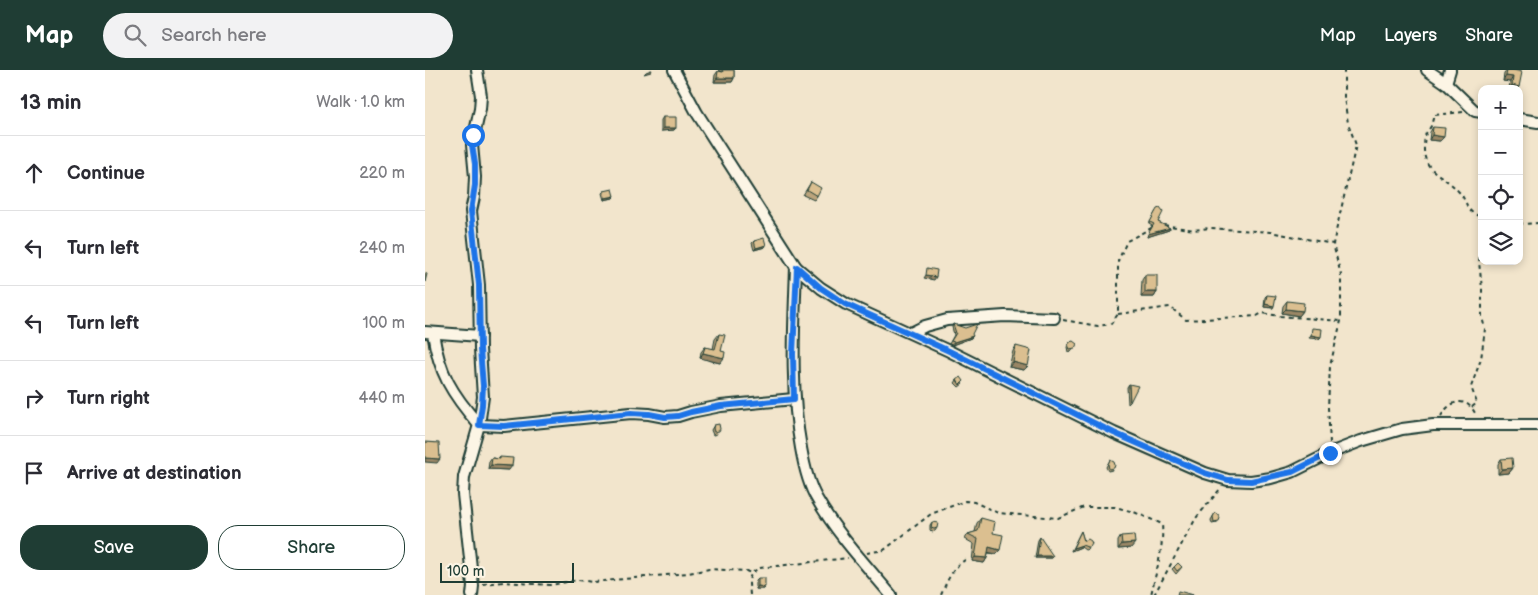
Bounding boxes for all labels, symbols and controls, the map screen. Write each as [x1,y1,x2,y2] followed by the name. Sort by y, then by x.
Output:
[103,13,453,58] search box
[25,21,73,50] text: Map
[121,21,149,49] icon: search
[161,24,267,47] text: Search here
[1320,25,1356,46] text: Map
[1384,25,1437,46] text: Layers
[1465,25,1513,46] text: Share
[1478,85,1523,265] map controls
[1478,85,1523,130] button: +
[20,90,82,115] text: 13 min
[316,93,405,112] text: Walk · 1.0 km
[462,124,485,147] route start
[1478,130,1523,175] button: −
[20,159,48,187] icon: ahead
[67,162,145,185] text: Continue
[359,164,405,183] text: 220 m
[1478,175,1523,220] button: locate
[1478,220,1523,265] button: layers
[20,234,48,262] icon: left
[67,237,139,260] text: Turn left
[359,239,405,258] text: 240 m
[20,309,48,337] icon: left
[67,312,139,335] text: Turn left
[362,314,405,333] text: 100 m
[20,384,48,412] icon: right
[67,387,150,410] text: Turn right
[359,389,405,408] text: 440 m
[1319,442,1342,465] route end
[20,459,48,487] icon: arrive
[67,462,242,485] text: Arrive at destination
[20,525,208,570] button: Save
[218,525,405,570] button: Share
[440,560,574,583] scale bar
[447,563,484,580] text: 100 m

